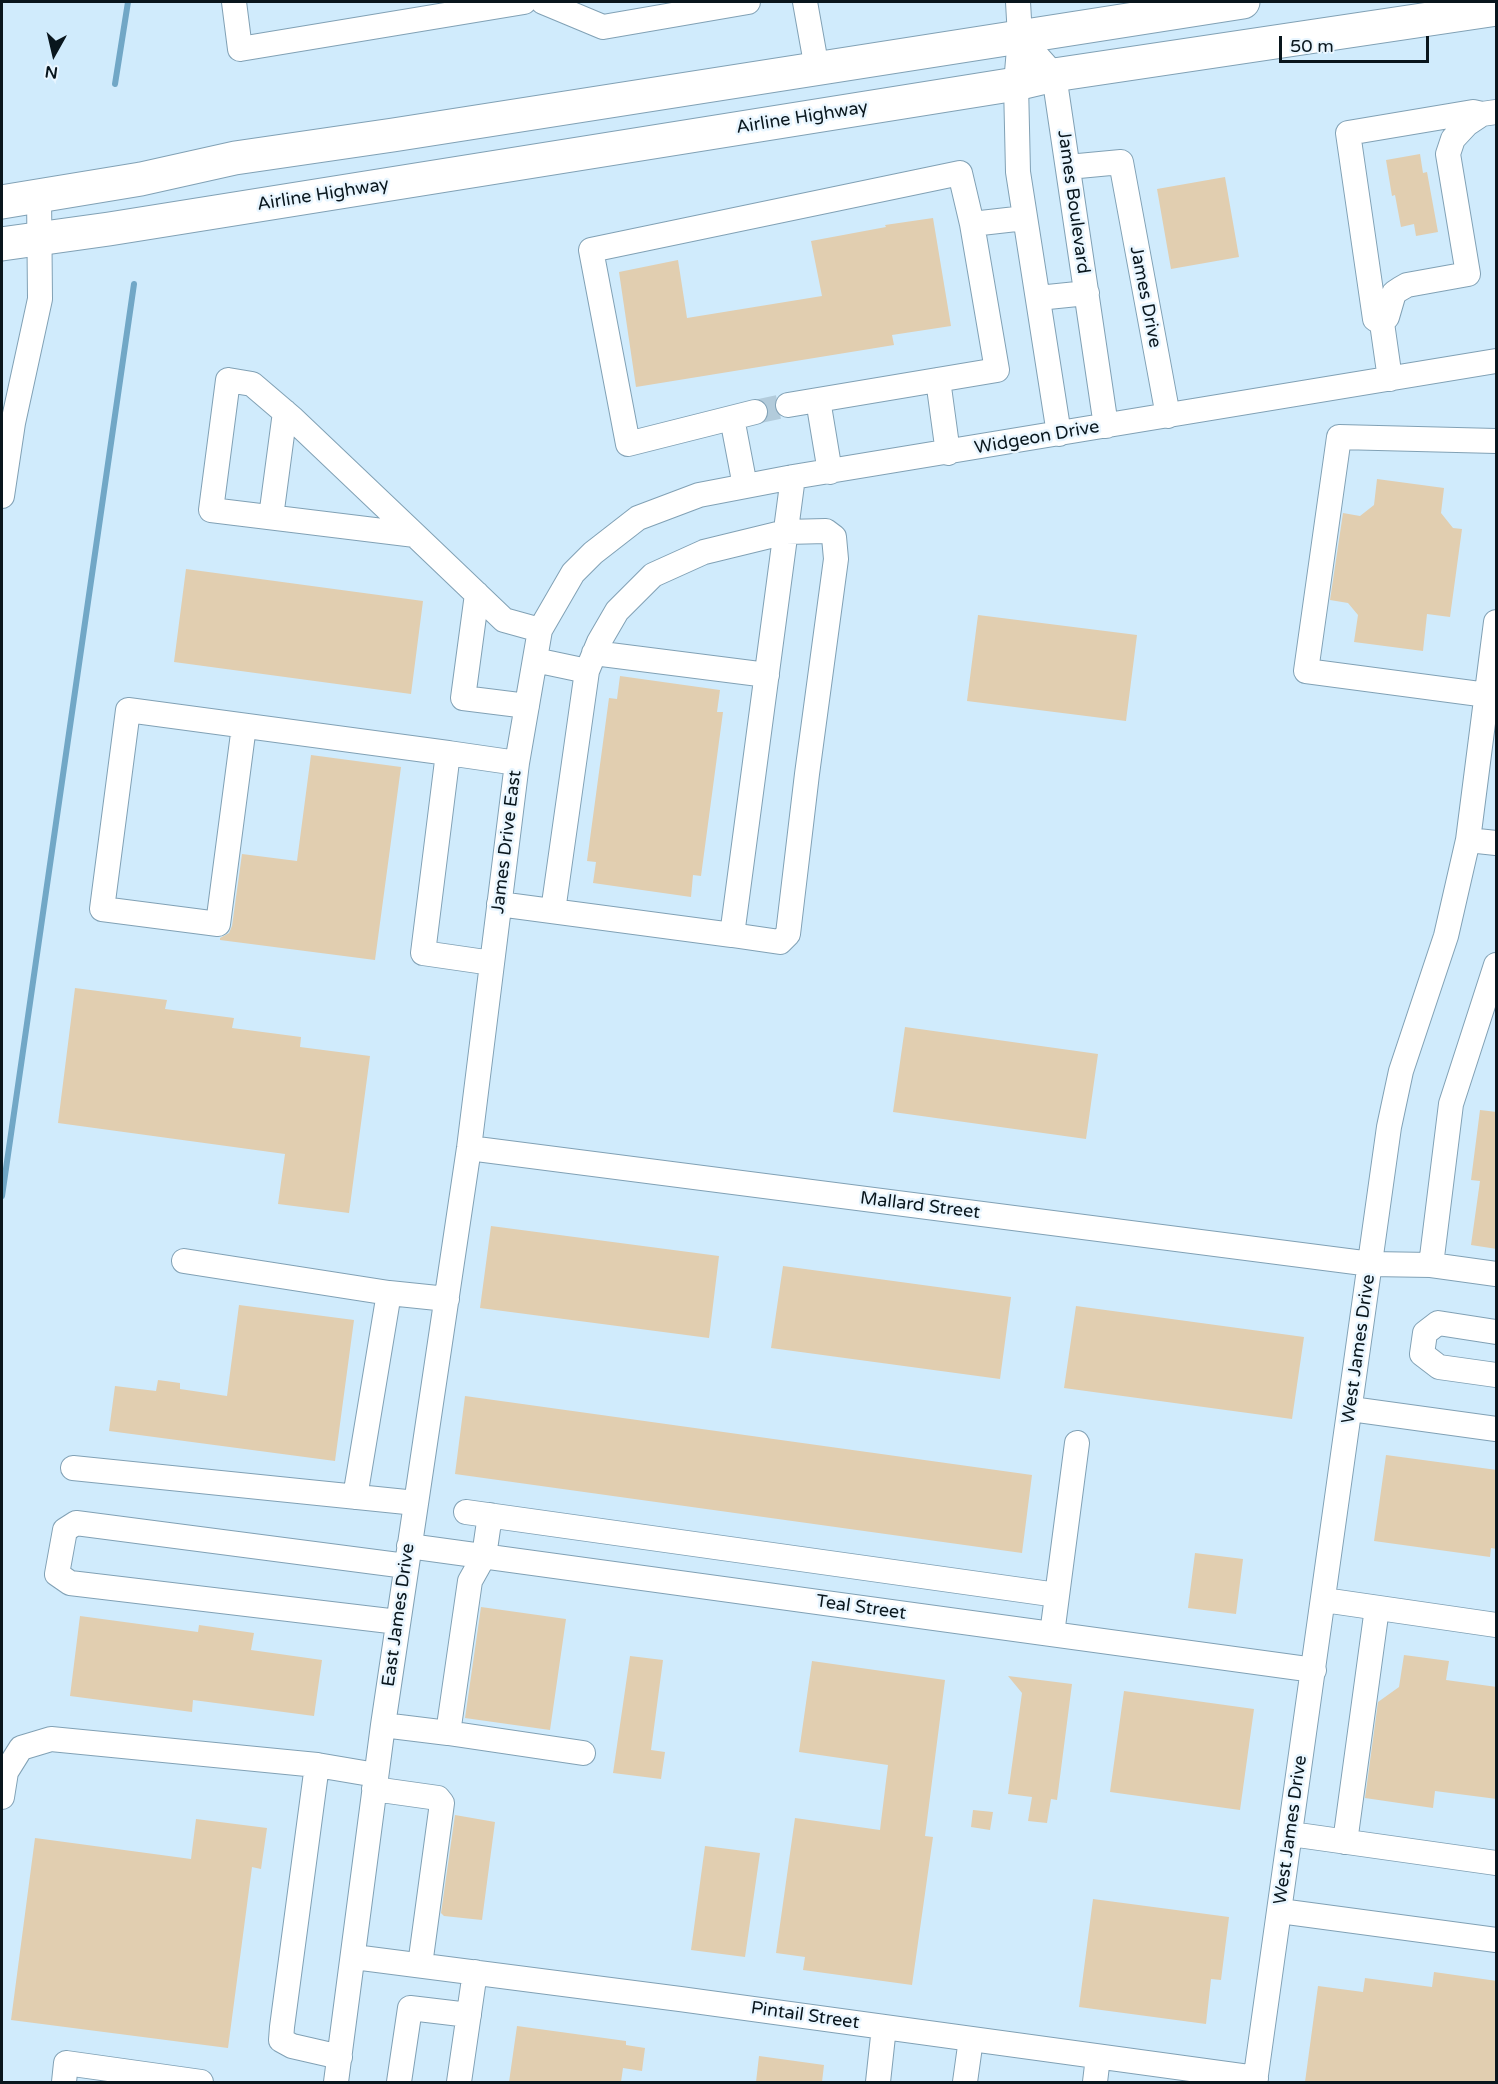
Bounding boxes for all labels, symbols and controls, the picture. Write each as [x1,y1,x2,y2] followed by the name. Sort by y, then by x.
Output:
[24,24,84,84] north arrow
[1282,24,1432,62] scale bar
[1290,35,1334,57] text: 50 m
[44,61,59,83] text: N
[734,97,870,139] street label: Airline Highway
[1052,129,1094,275] street label: James Boulevard
[255,174,391,216] street label: Airline Highway
[1125,244,1165,350] street label: James Drive
[973,416,1101,460] street label: Widgeon Drive
[487,769,527,915] street label: James Drive East
[859,1188,981,1224] street label: Mallard Street
[1338,1273,1380,1425] street label: West James Drive
[378,1542,420,1688] street label: East James Drive
[815,1591,907,1625] street label: Teal Street
[1270,1754,1312,1906] street label: West James Drive
[749,1998,861,2034] street label: Pintail Street

